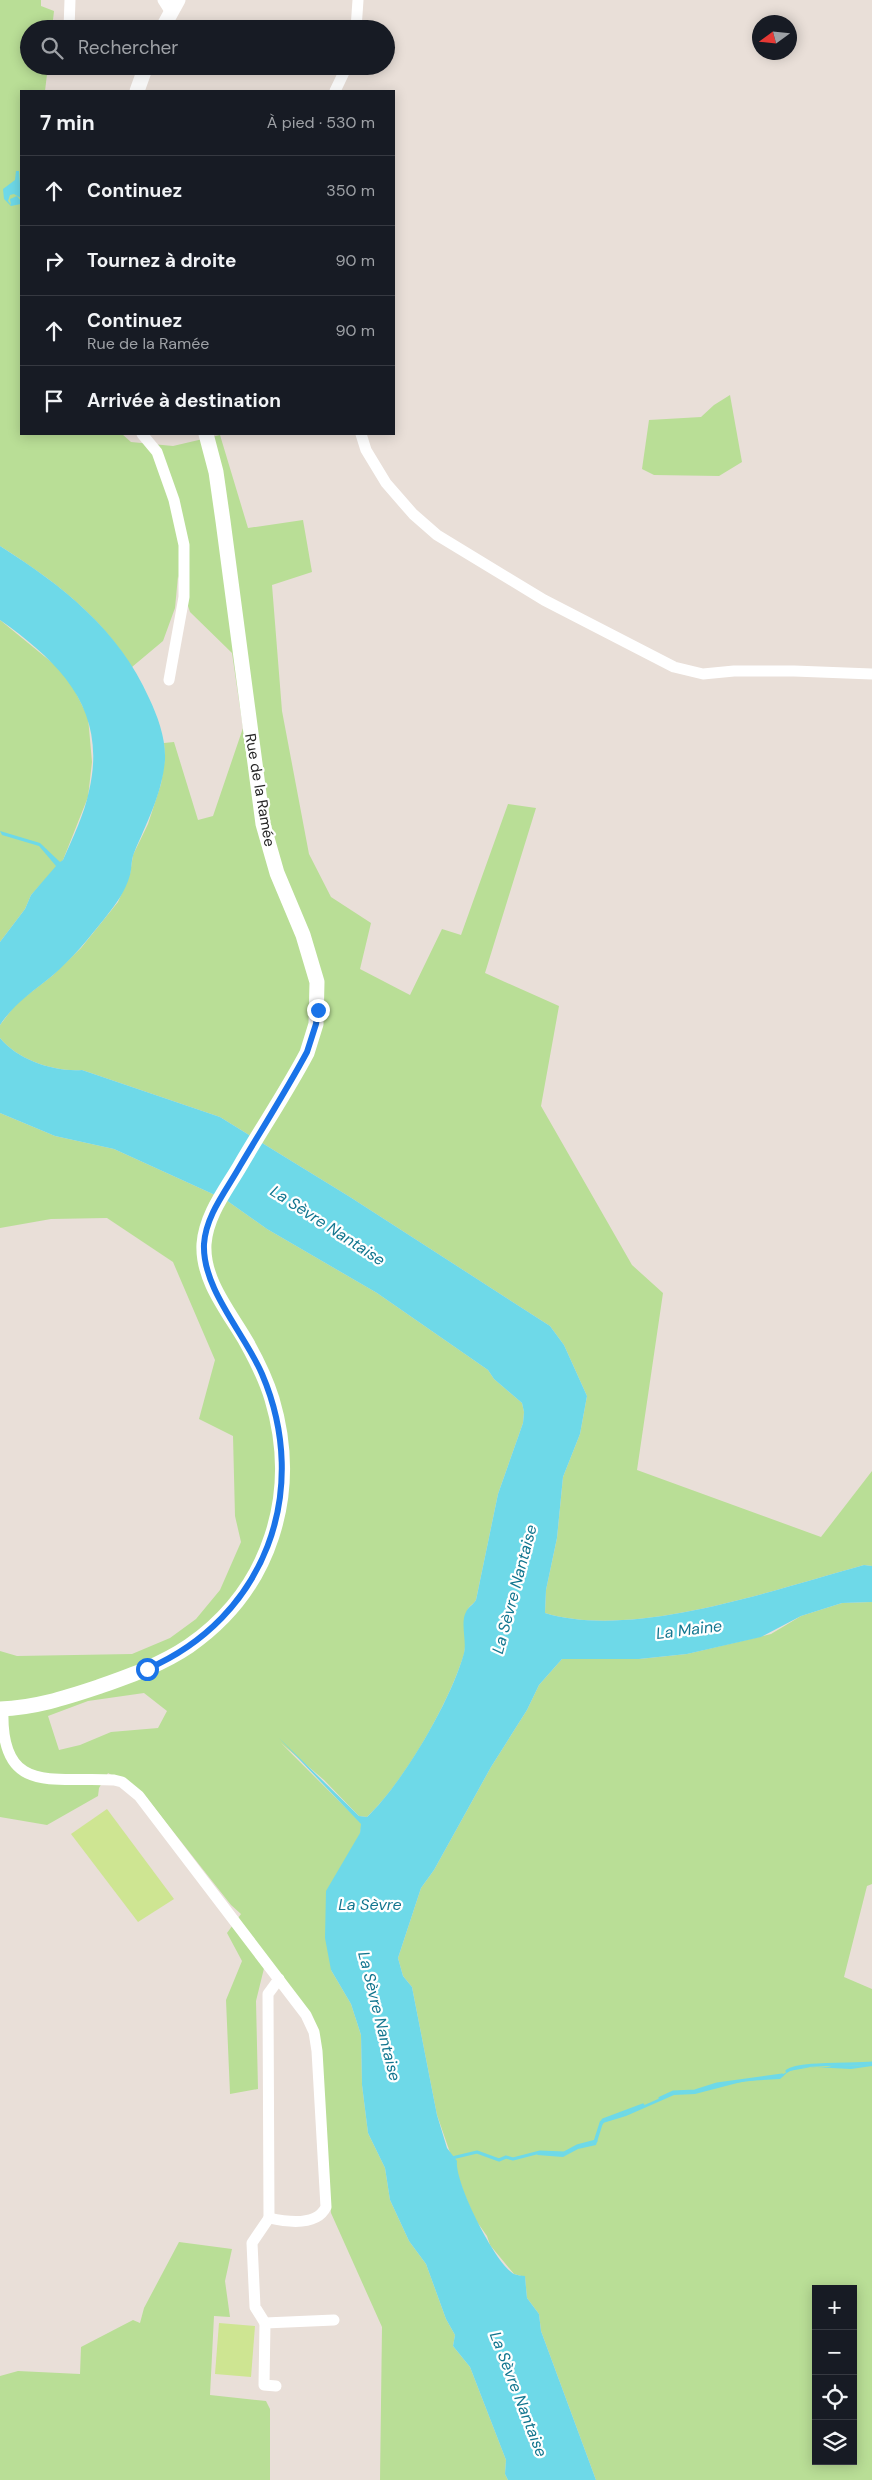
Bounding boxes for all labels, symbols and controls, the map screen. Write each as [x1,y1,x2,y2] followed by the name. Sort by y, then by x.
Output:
[752,15,797,60] north arrow
[20,20,395,75] search box
[38,34,66,62] icon: search
[78,35,178,60] text: Rechercher
[40,109,95,137] text: 7 min
[267,112,375,133] text: À pied · 530 m
[40,177,68,205] icon: ahead
[87,178,182,203] text: Continuez
[326,180,375,201] text: 350 m
[40,247,68,275] icon: right
[87,248,237,273] text: Tournez à droite
[335,250,375,271] text: 90 m
[87,308,182,333] text: Continuez
[40,317,68,345] icon: ahead
[335,320,375,341] text: 90 m
[87,333,209,354] text: Rue de la Ramée
[40,387,68,415] icon: arrive
[87,388,281,413] text: Arrivée à destination
[240,732,280,848] street label: Rue de la Ramée
[307,999,330,1022] route end
[266,1180,389,1270] water label: La Sèvre Nantaise
[487,1522,542,1656] water label: La Sèvre Nantaise
[655,1615,723,1644] water label: La Maine
[136,1658,159,1681] route start
[338,1894,402,1915] water label: La Sèvre
[353,1949,406,2083] water label: La Sèvre Nantaise
[812,2285,857,2465] map controls
[812,2285,857,2330] button: +
[485,2328,552,2460] water label: La Sèvre Nantaise
[812,2330,857,2375] button: −
[812,2375,857,2420] button: locate
[812,2420,857,2465] button: layers

